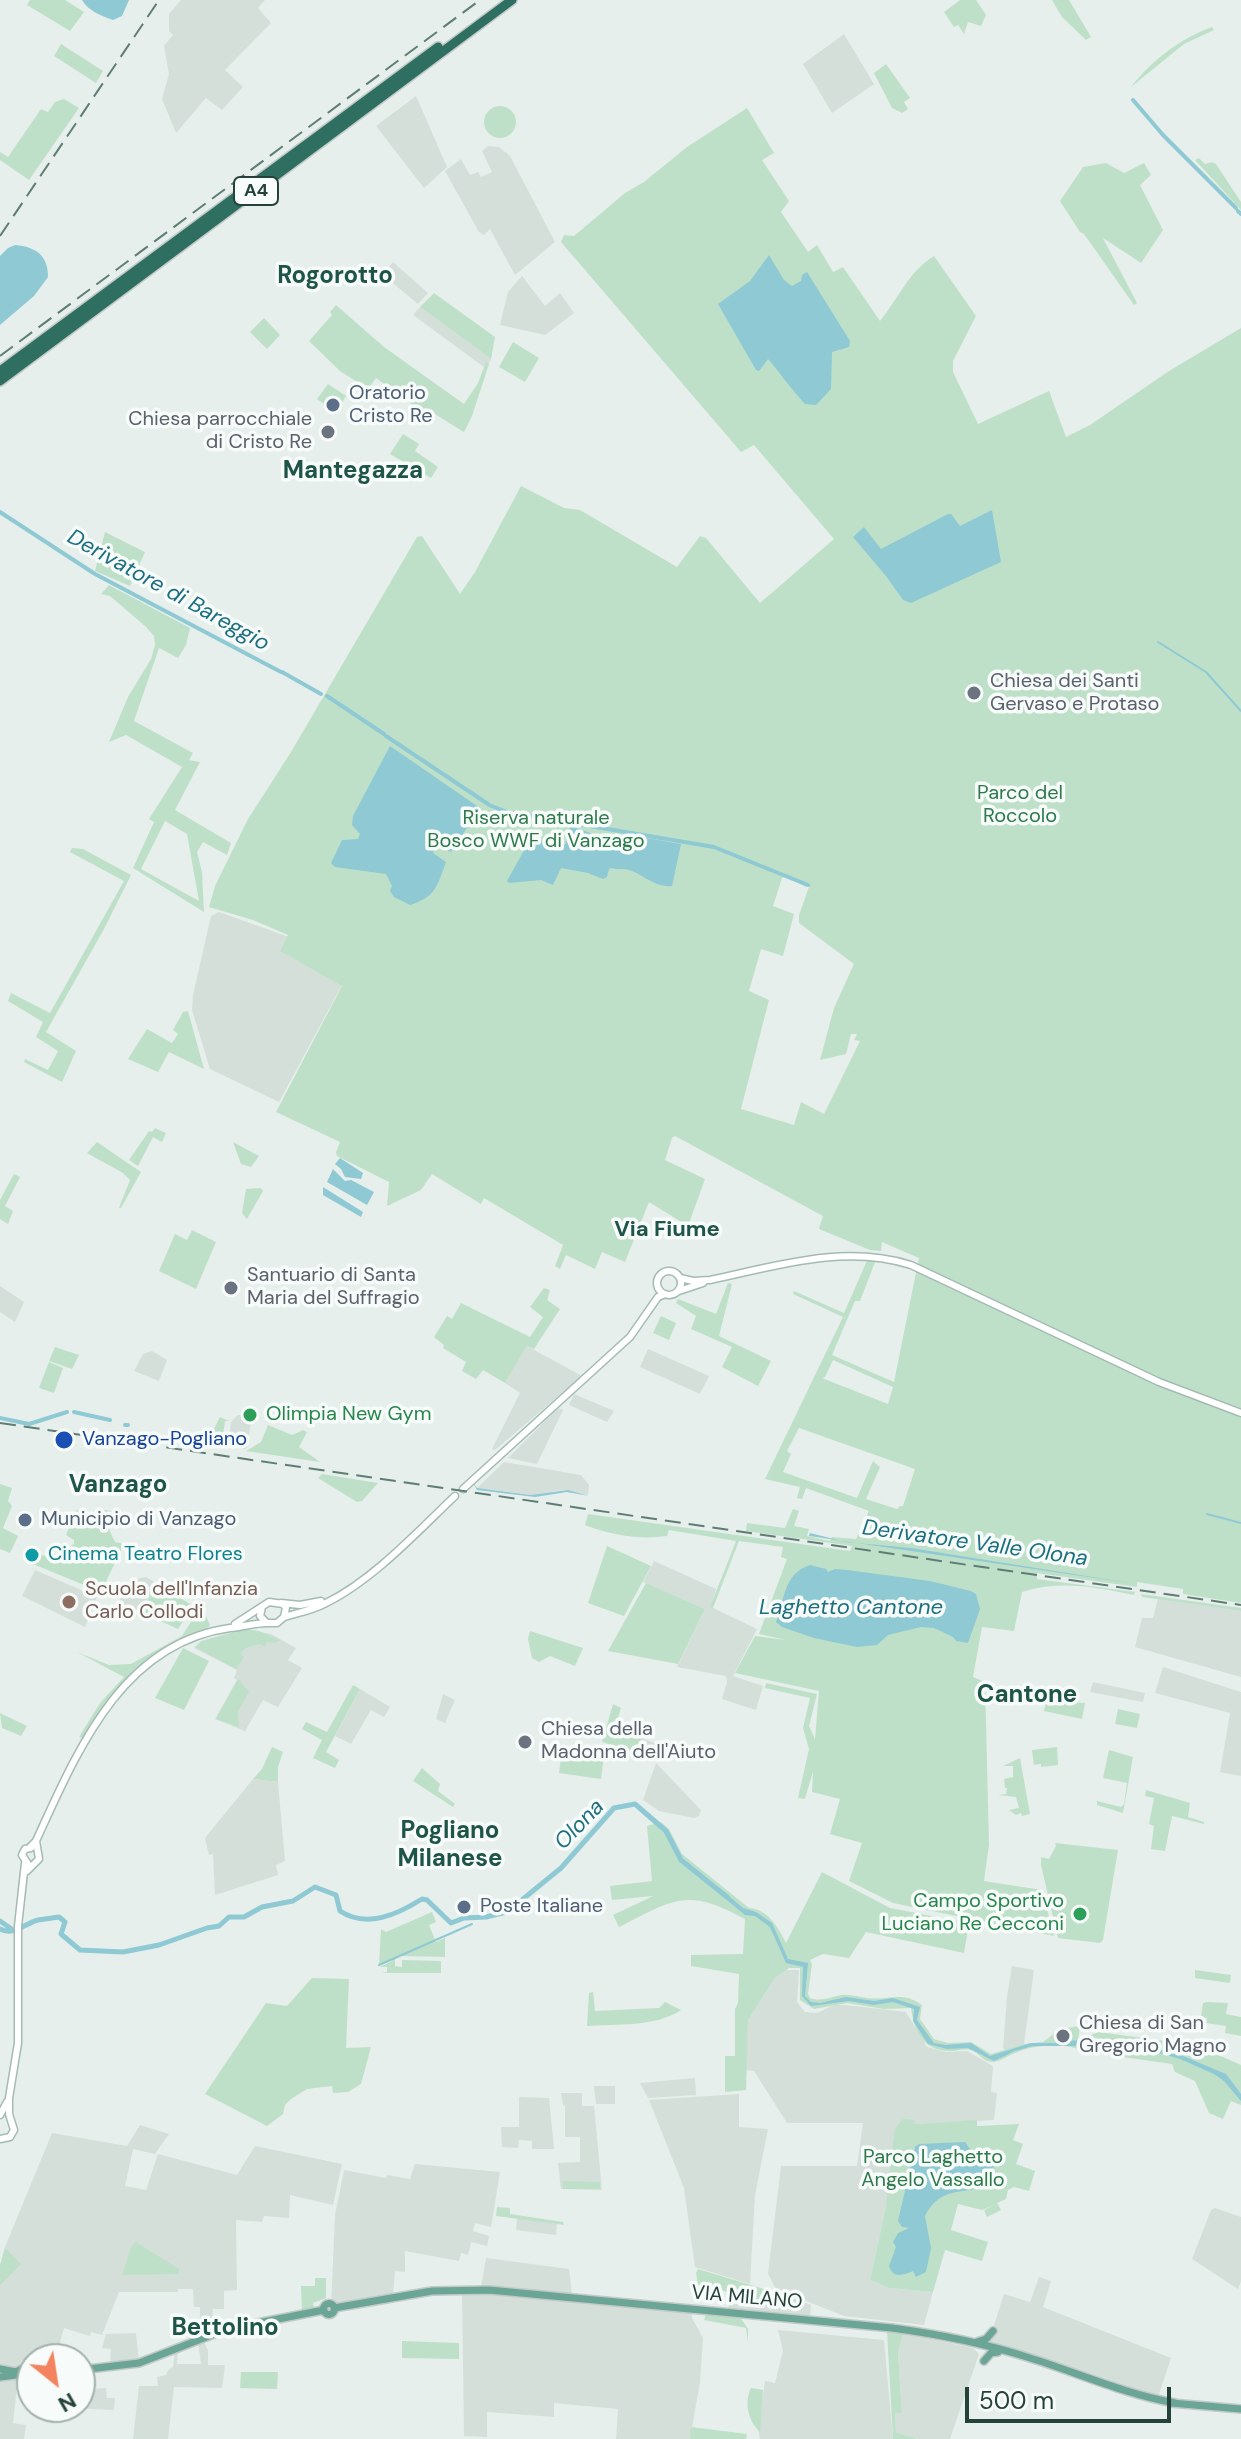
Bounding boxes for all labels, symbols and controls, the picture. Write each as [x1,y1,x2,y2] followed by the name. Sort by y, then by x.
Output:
[234,177,278,205] road number: A4
[277,263,393,291] district label: Rogorotto
[349,382,433,429] place label: Oratorio Cristo Re
[324,396,342,414] marker: Oratorio Cristo Re
[128,408,312,455] place label: Chiesa parrocchiale di Cristo Re
[319,423,337,441] marker: Chiesa parrocchiale di Cristo Re
[283,458,423,486] district label: Mantegazza
[62,524,274,658] water label: Derivatore di Bareggio
[990,670,1159,717] place label: Chiesa dei Santi Gervaso e Protaso
[965,684,983,702] marker: Chiesa dei Santi Gervaso e Protaso
[977,782,1063,829] park label: Parco del Roccolo
[427,807,645,854] park label: Riserva naturale Bosco WWF di Vanzago
[614,1217,720,1243] district label: Via Fiume
[247,1264,420,1311] place label: Santuario di Santa Maria del Suffragio
[222,1279,240,1297] marker: Santuario di Santa Maria del Suffragio
[266,1403,432,1427] place label: Olimpia New Gym
[241,1406,259,1424] marker: Olimpia New Gym
[82,1428,247,1452] place label: Vanzago-Pogliano
[53,1429,75,1451] marker: Vanzago-Pogliano
[69,1472,167,1500] district label: Vanzago
[41,1508,236,1532] place label: Municipio di Vanzago
[16,1511,34,1529] marker: Municipio di Vanzago
[861,1515,1089,1573] water label: Derivatore Valle Olona
[48,1543,243,1567] place label: Cinema Teatro Flores
[23,1546,41,1564] marker: Cinema Teatro Flores
[85,1578,258,1625] place label: Scuola dell'Infanzia Carlo Collodi
[60,1593,78,1611] marker: Scuola dell'Infanzia Carlo Collodi
[759,1595,943,1621] water label: Laghetto Cantone
[977,1682,1077,1710] district label: Cantone
[541,1718,716,1765] place label: Chiesa della Madonna dell'Aiuto
[516,1733,534,1751] marker: Chiesa della Madonna dell'Aiuto
[550,1794,610,1856] water label: Olona
[398,1818,502,1874] district label: Pogliano Milanese
[882,1890,1064,1937] place label: Campo Sportivo Luciano Re Cecconi
[480,1895,603,1919] place label: Poste Italiane
[455,1898,473,1916] marker: Poste Italiane
[1071,1905,1089,1923] marker: Campo Sportivo Luciano Re Cecconi
[1079,2012,1227,2059] place label: Chiesa di San Gregorio Magno
[1054,2027,1072,2045] marker: Chiesa di San Gregorio Magno
[861,2146,1005,2193] park label: Parco Laghetto Angelo Vassallo
[691,2281,803,2315] street label: VIA MILANO
[171,2315,279,2343] district label: Bettolino
[16,2343,96,2423] north arrow
[969,2371,1175,2421] scale bar
[979,2385,1054,2416] text: 500 m
[53,2386,81,2419] text: N

